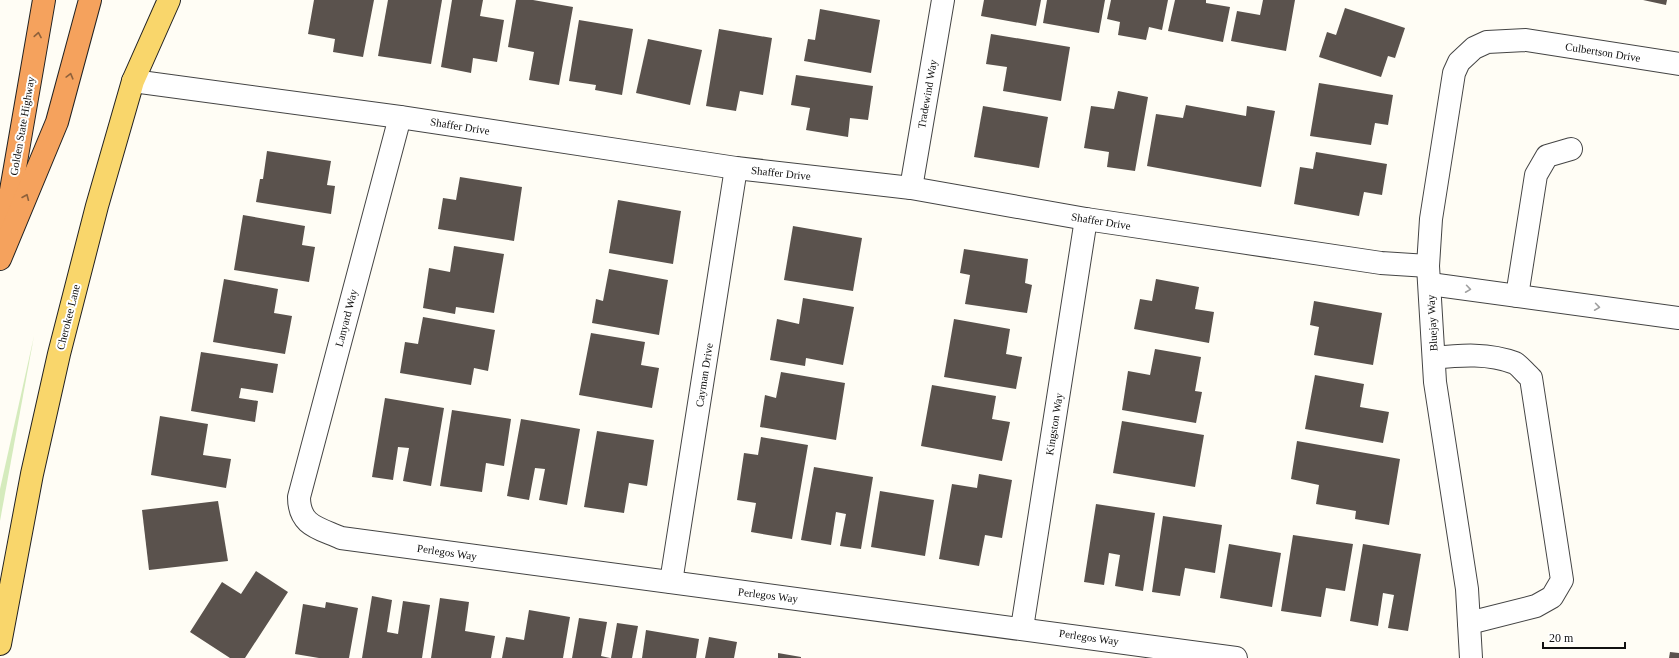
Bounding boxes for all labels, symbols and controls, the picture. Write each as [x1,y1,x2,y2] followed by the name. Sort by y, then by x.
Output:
[33,31,42,38] one-way arrow
[1564,40,1642,64] street label: Culbertson Drive
[915,58,939,129] street label: Tradewind Way
[65,72,74,79] one-way arrow
[7,75,37,176] street label: Golden State Highway
[429,115,491,137] street label: Shaffer Drive
[751,164,812,182] street label: Shaffer Drive
[21,194,29,202] one-way arrow
[1070,210,1132,232] street label: Shaffer Drive
[54,283,82,351] street label: Cherokee Lane
[1465,284,1471,293] one-way arrow
[333,287,360,348] street label: Lanyard Way
[1424,294,1439,352] street label: Bluejay Way
[1594,302,1600,311] one-way arrow
[693,342,715,408] street label: Cayman Drive
[1043,392,1065,456] street label: Kingston Way
[416,542,478,562] street label: Perlegos Way
[737,585,799,605] street label: Perlegos Way
[1543,624,1625,650] scale bar
[1058,627,1120,647] street label: Perlegos Way
[1549,631,1574,645] text: 20 m

